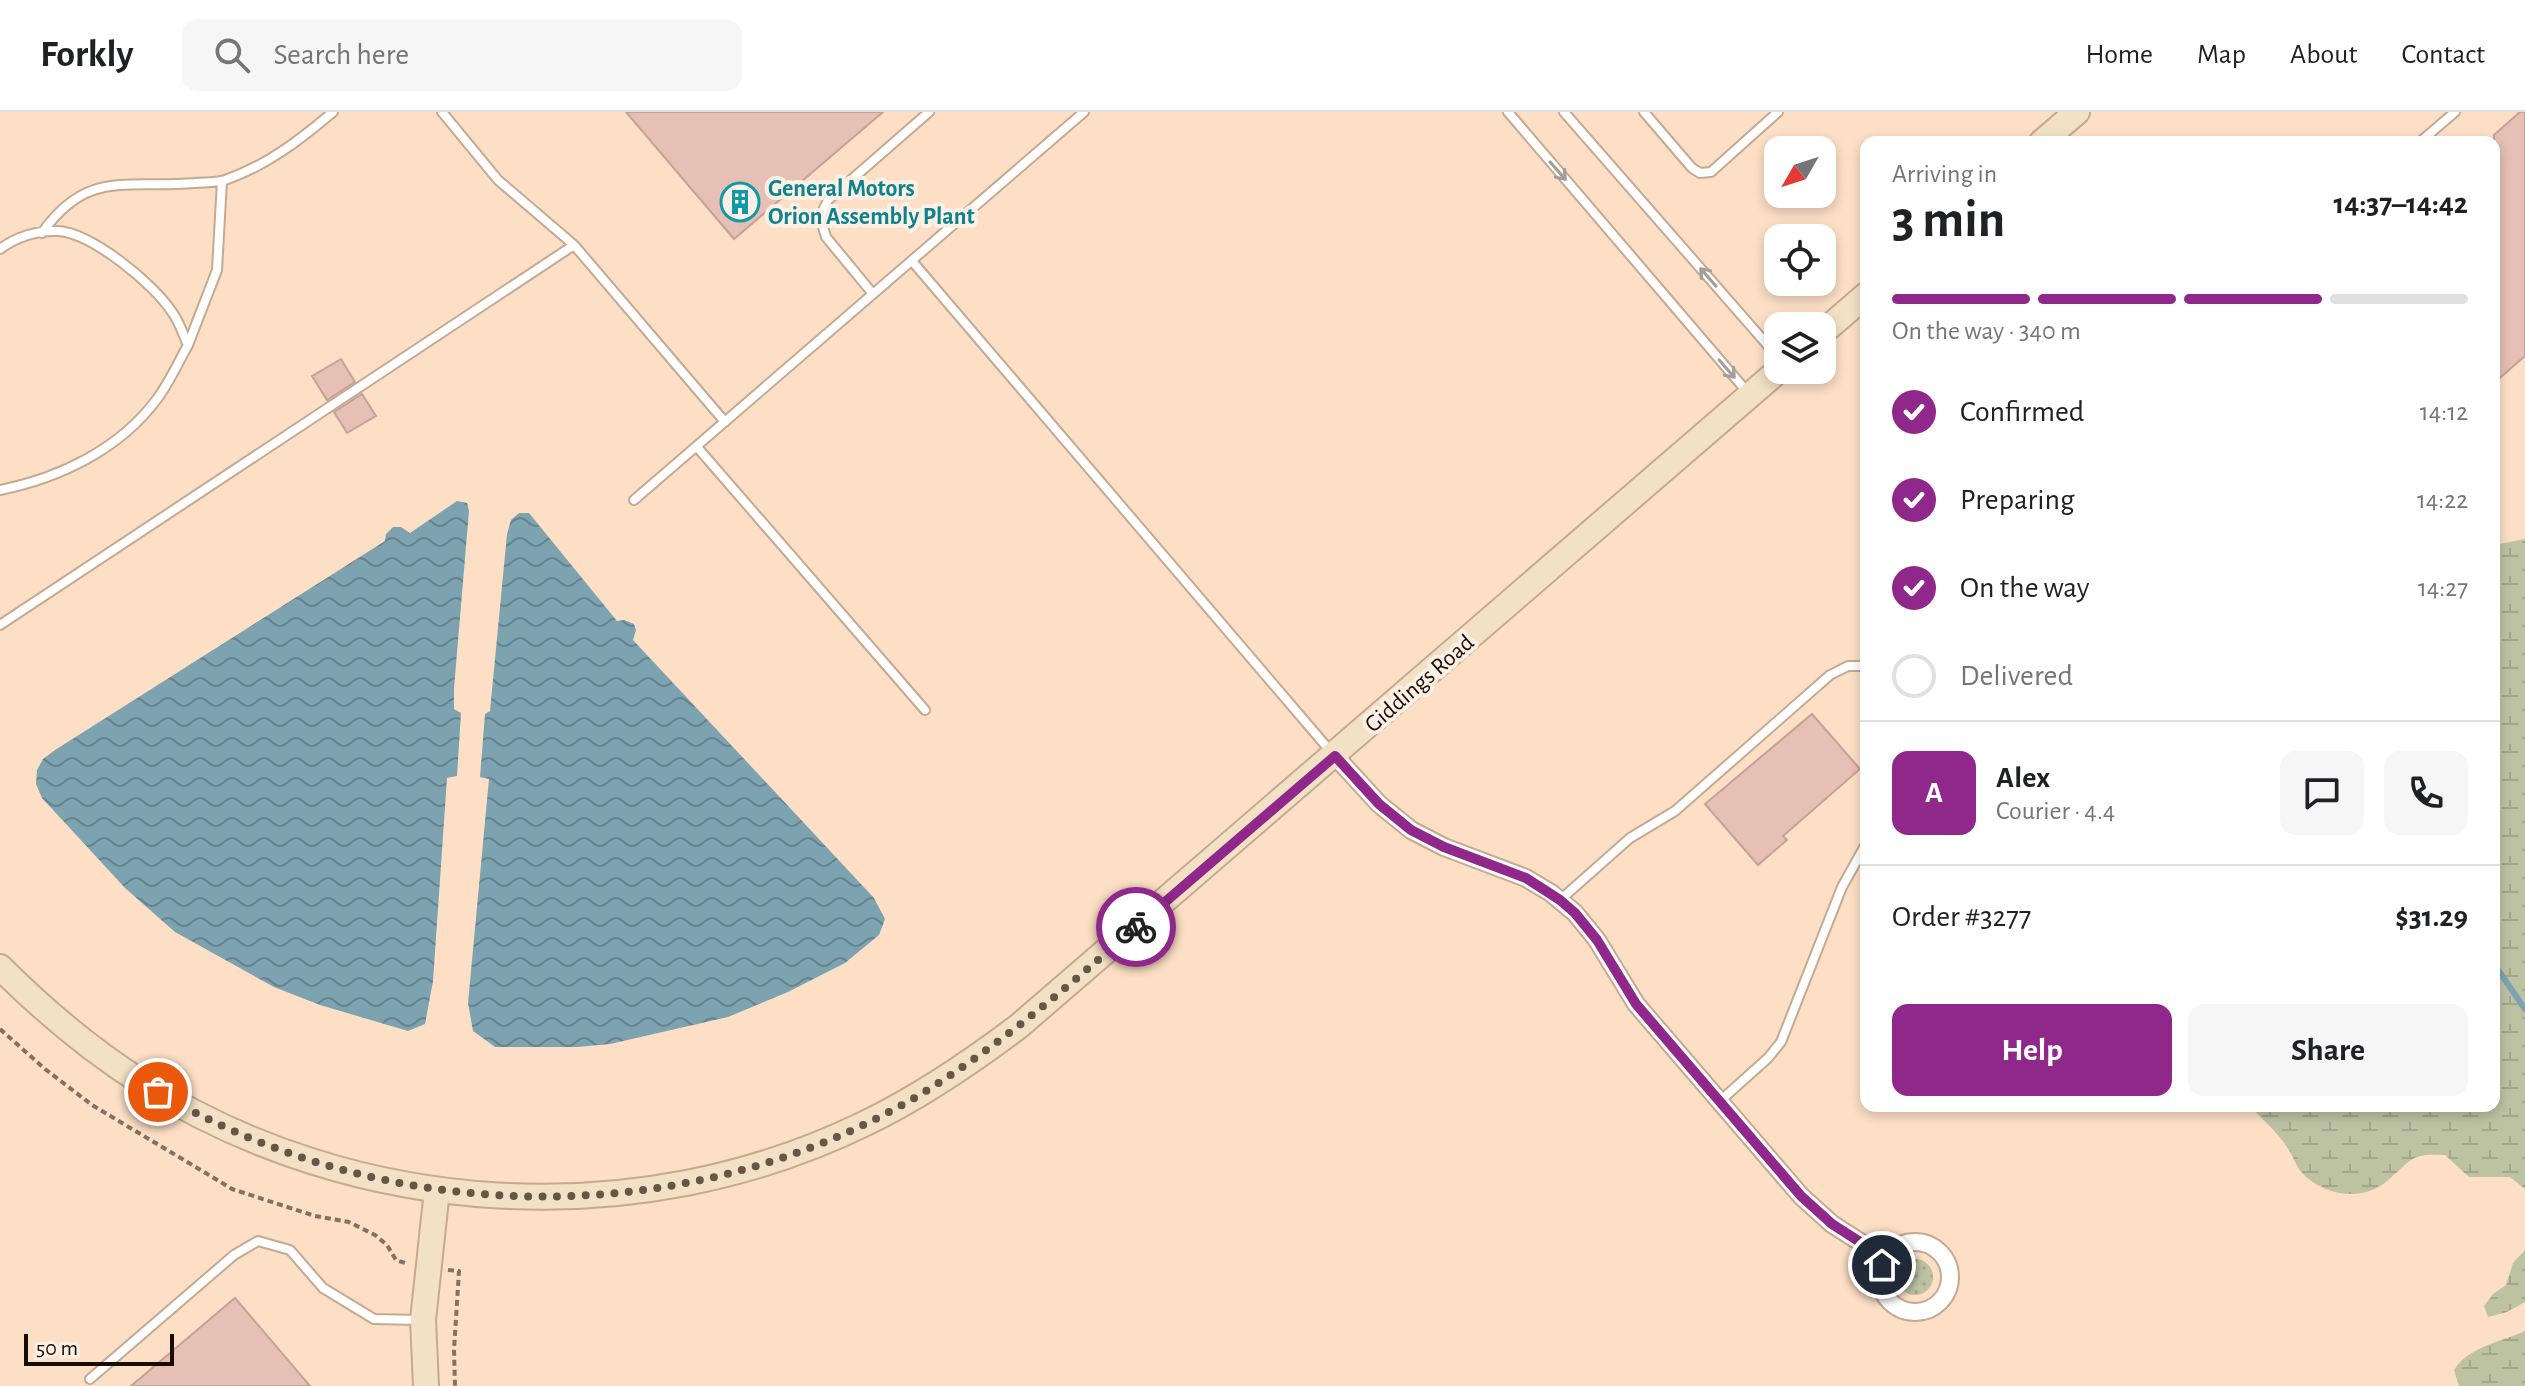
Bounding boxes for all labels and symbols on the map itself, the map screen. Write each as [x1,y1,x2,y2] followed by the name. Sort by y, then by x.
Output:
[1764,136,1836,208] north arrow
[1549,161,1567,181] one-way arrow
[768,177,975,229] place label: General Motors Orion Assembly Plant
[719,181,761,223] building icon: General Motors Orion Assembly Plant
[1700,268,1718,288] one-way arrow
[1718,358,1736,379] one-way arrow
[1361,630,1479,737] street label: Giddings Road
[1096,887,1176,967] courier
[124,1058,192,1126] pin
[1848,1231,1916,1299] pin
[24,1330,174,1366] scale bar

